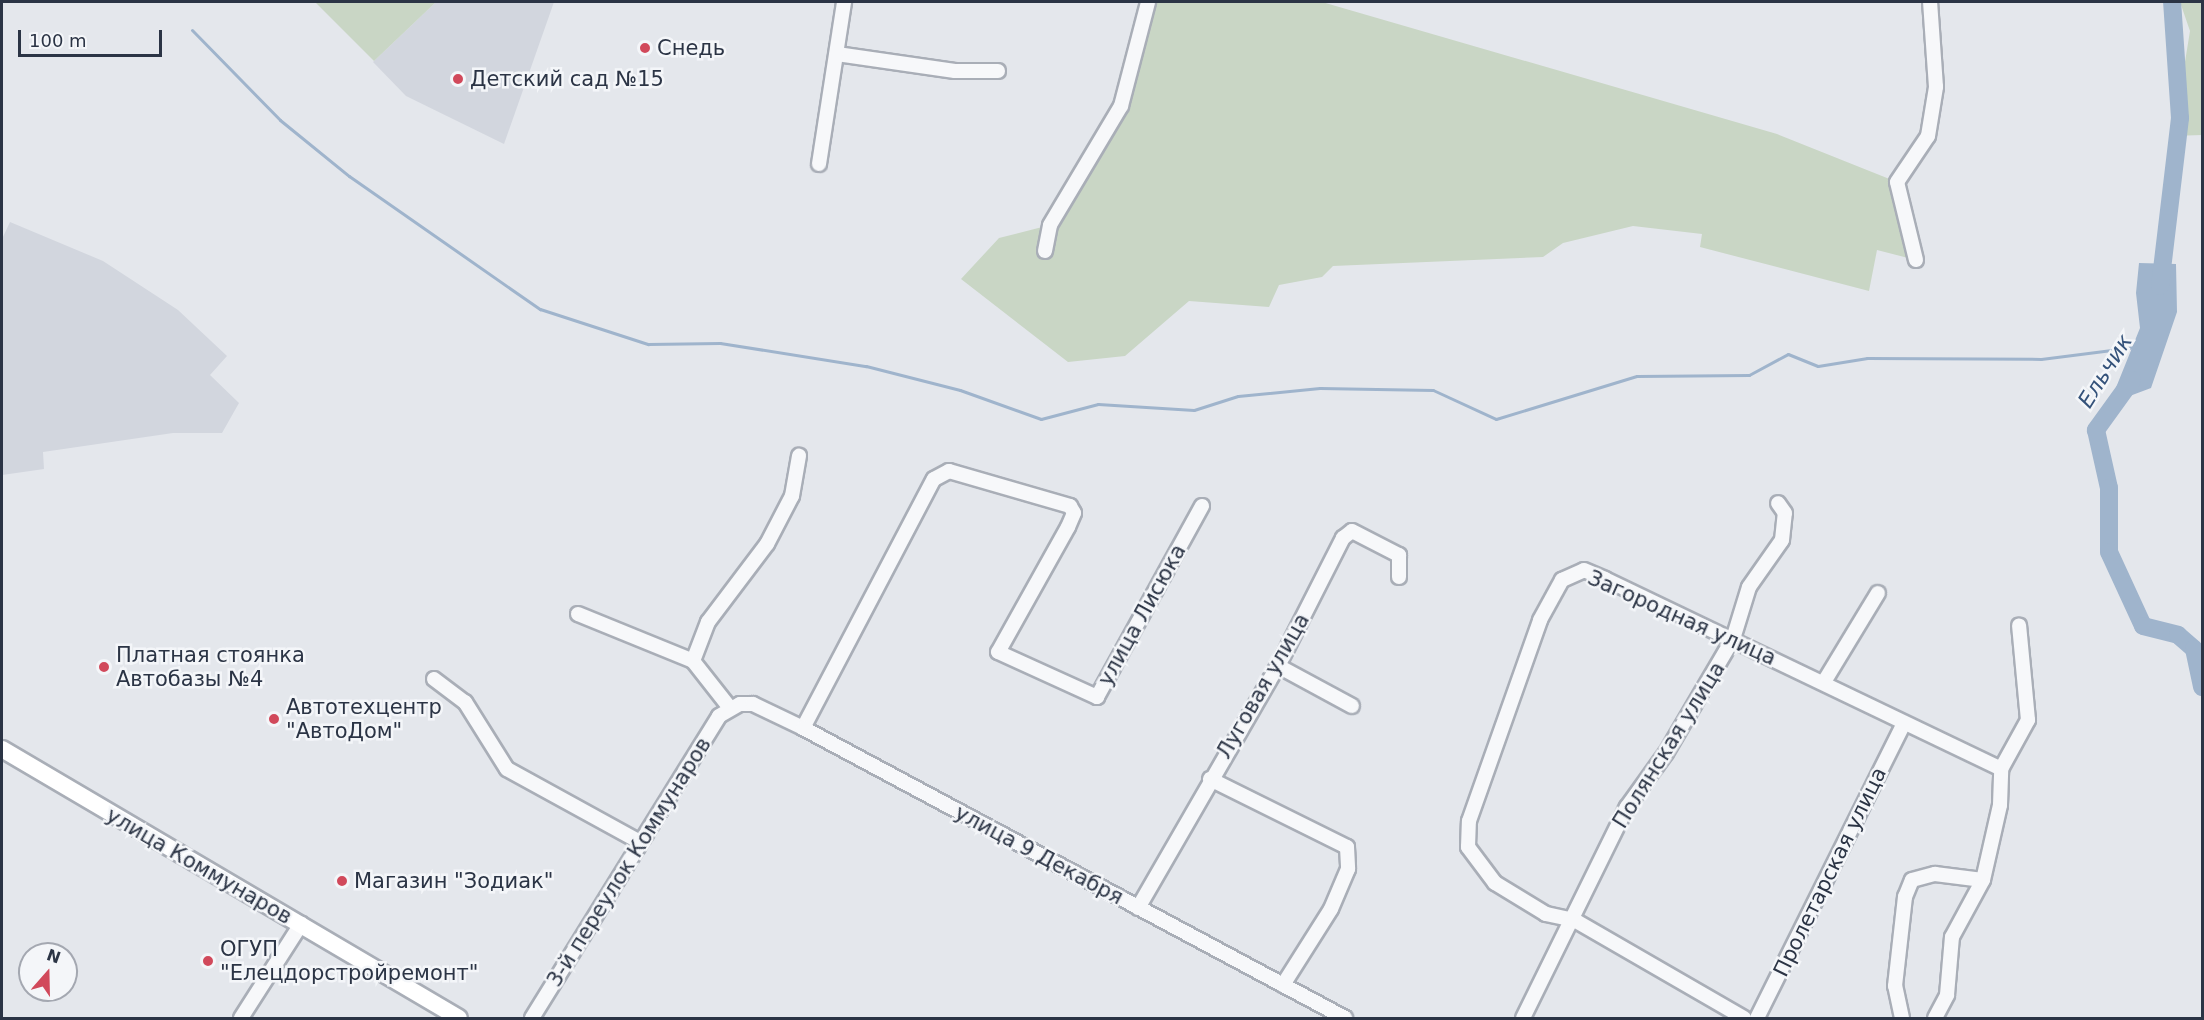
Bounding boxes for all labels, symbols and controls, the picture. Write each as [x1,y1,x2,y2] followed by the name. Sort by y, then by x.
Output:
[21,18,165,56] scale bar
[29,30,87,51] text: 100 m
[657,35,725,61] place label: Снедь
[638,41,652,55] marker: Снедь
[470,66,664,92] place label: Детский сад №15
[451,72,465,86] marker: Детский сад №15
[2072,329,2138,413] water label: Ельчик
[1093,540,1191,690] street label: улица Лисюка
[1584,565,1780,671] street label: Загородная улица
[1211,609,1315,763] street label: Луговая улица
[116,642,305,692] place label: Платная стоянка Автобазы №4
[1608,657,1730,833] street label: Полянская улица
[97,660,111,674] marker: Платная стоянка Автобазы №4
[286,694,442,744] place label: Автотехцентр "АвтоДом"
[267,712,281,726] marker: Автотехцентр "АвтоДом"
[542,733,716,991] street label: 3-й переулок Коммунаров
[1768,763,1892,981] street label: Пролетарская улица
[950,800,1128,910] street label: улица 9 Декабря
[102,802,296,930] street label: улица Коммунаров
[354,868,553,894] place label: Магазин "Зодиак"
[335,874,349,888] marker: Магазин "Зодиак"
[220,936,478,986] place label: ОГУП "Елецдорстройремонт"
[18,942,78,1002] north arrow
[44,945,63,968] text: N
[201,954,215,968] marker: ОГУП "Елецдорстройремонт"

